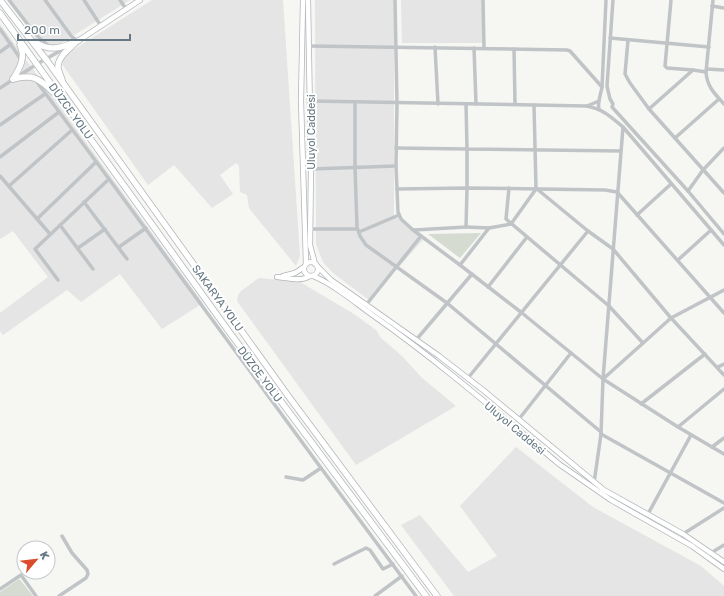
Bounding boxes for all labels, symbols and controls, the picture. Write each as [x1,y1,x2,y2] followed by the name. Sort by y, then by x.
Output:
[18,16,130,42] scale bar
[24,23,60,37] text: 200 m
[46,81,95,142] street label: DÜZCE YOLU
[305,94,318,170] street label: Uluyol Caddesi
[189,263,246,334] street label: SAKARYA YOLU
[235,344,285,405] street label: DÜZCE YOLU
[482,399,548,458] street label: Uluyol Caddesi
[16,540,56,580] north arrow
[37,549,52,562] text: K

